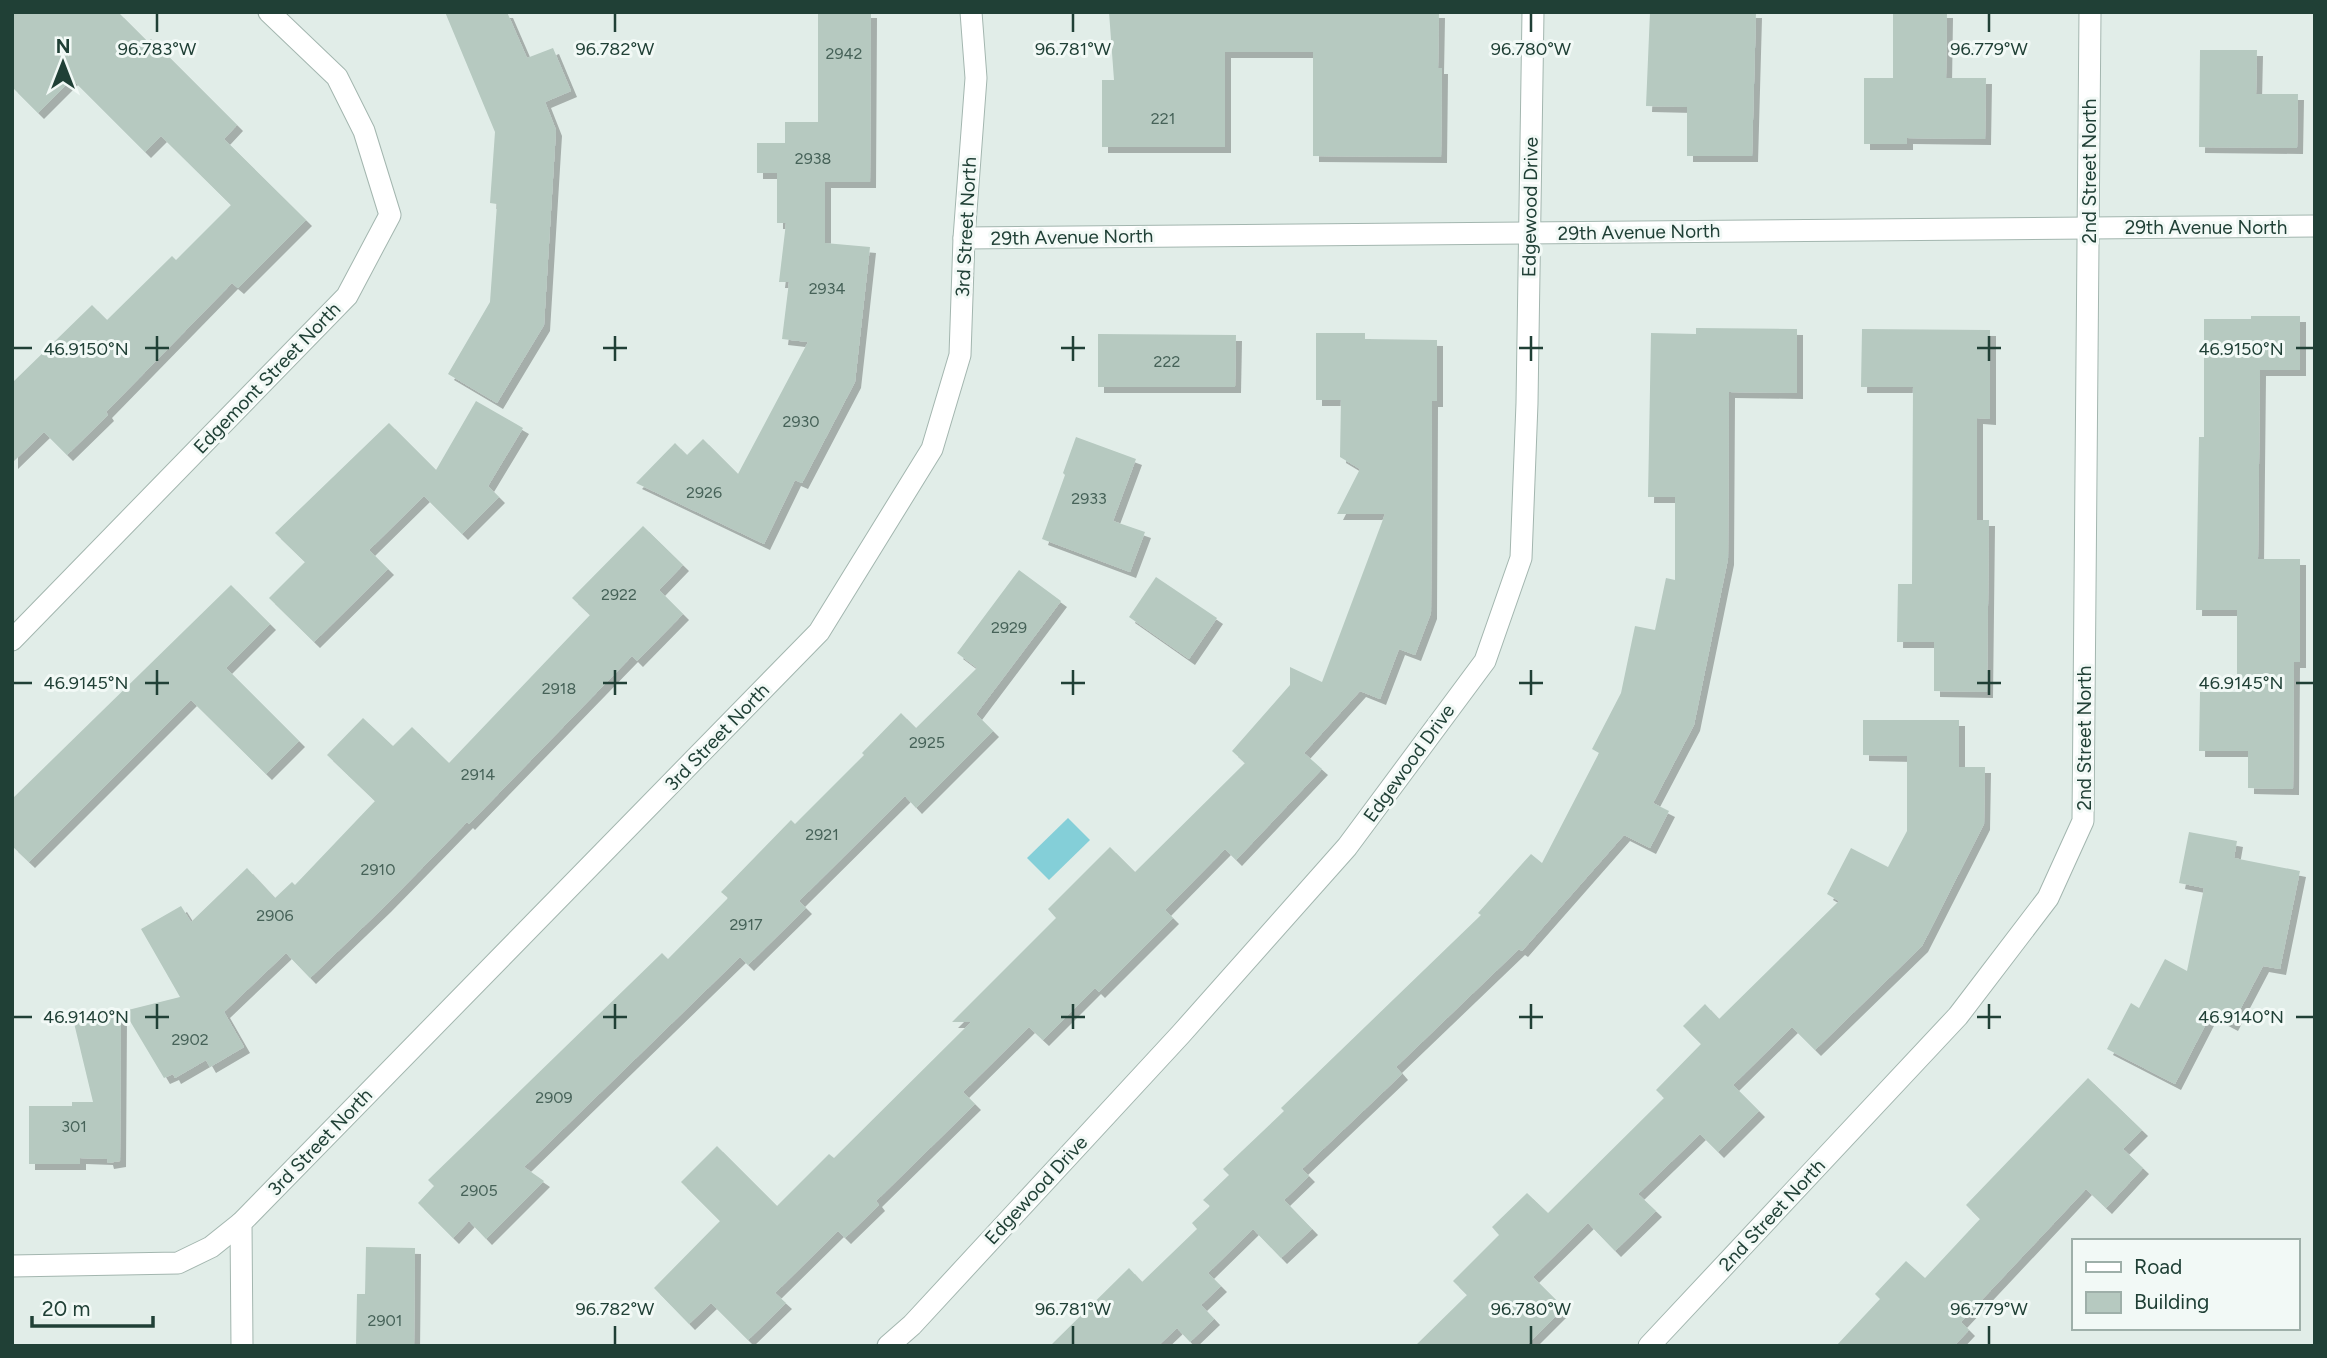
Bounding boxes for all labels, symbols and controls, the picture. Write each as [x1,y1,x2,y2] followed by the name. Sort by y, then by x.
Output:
[28,28,98,98] north arrow
[56,35,70,58] text: N
[118,38,197,60] text: 96.783°W
[576,38,655,60] text: 96.782°W
[1035,38,1112,60] text: 96.781°W
[1491,38,1572,60] text: 96.780°W
[1950,38,2029,60] text: 96.779°W
[826,44,862,63] house number: 2942
[2078,99,2101,243] street label: 2nd Street North
[1151,109,1175,128] house number: 221
[1517,137,1543,277] street label: Edgewood Drive
[795,149,831,168] house number: 2938
[951,156,981,298] street label: 3rd Street North
[2125,216,2287,239] street label: 29th Avenue North
[1557,219,1721,245] street label: 29th Avenue North
[990,224,1154,250] street label: 29th Avenue North
[809,279,845,298] house number: 2934
[189,298,345,458] street label: Edgemont Street North
[43,338,129,360] text: 46.9150°N
[2198,338,2284,360] text: 46.9150°N
[1154,352,1180,371] house number: 222
[783,412,819,431] house number: 2930
[686,483,722,502] house number: 2926
[1071,489,1107,508] house number: 2933
[601,585,637,604] house number: 2922
[991,618,1027,637] house number: 2929
[2073,666,2096,810] street label: 2nd Street North
[44,672,128,694] text: 46.9145°N
[2199,672,2283,694] text: 46.9145°N
[542,679,576,698] house number: 2918
[660,679,774,795] street label: 3rd Street North
[1359,700,1459,826] street label: Edgewood Drive
[909,733,945,752] house number: 2925
[461,765,495,784] house number: 2914
[805,825,839,844] house number: 2921
[361,860,395,879] house number: 2910
[256,906,294,925] house number: 2906
[729,915,763,934] house number: 2917
[43,1006,129,1028] text: 46.9140°N
[2198,1006,2284,1028] text: 46.9140°N
[171,1030,209,1049] house number: 2902
[263,1084,377,1200] street label: 3rd Street North
[535,1088,573,1107] house number: 2909
[61,1117,87,1136] house number: 301
[980,1131,1092,1249] street label: Edgewood Drive
[1714,1154,1830,1276] street label: 2nd Street North
[460,1181,498,1200] house number: 2905
[2072,1239,2299,1330] legend
[2134,1254,2182,1279] text: Road
[32,1284,152,1328] scale bar
[2134,1289,2209,1314] text: Building
[42,1296,90,1321] text: 20 m
[576,1298,655,1320] text: 96.782°W
[1035,1298,1112,1320] text: 96.781°W
[1491,1298,1572,1320] text: 96.780°W
[1950,1298,2029,1320] text: 96.779°W
[368,1311,402,1330] house number: 2901

